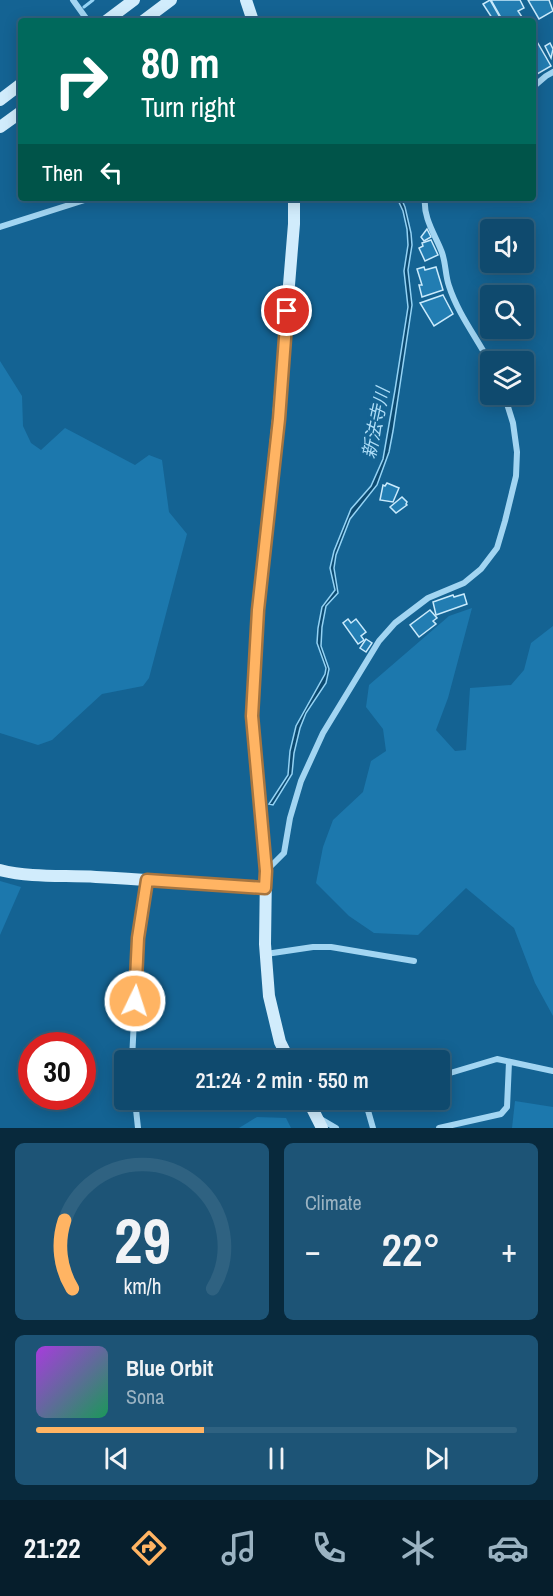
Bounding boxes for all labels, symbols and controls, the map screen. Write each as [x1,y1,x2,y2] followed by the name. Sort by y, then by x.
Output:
[141,35,220,91] text: 80 m
[42,42,120,120] icon: right
[141,89,235,125] text: Turn right
[95,156,128,189] icon: left
[42,158,83,188] text: Then
[480,219,534,405] map controls
[480,219,534,273] button: sound
[261,285,312,336] pin
[480,285,534,339] button: search
[270,294,303,327] icon: arrive
[480,351,534,405] button: layers
[356,383,396,461] water label: 新法寺川
[103,969,167,1033] position arrow
[18,1032,96,1110] speed limit sign: 30
[195,1065,369,1095] text: 21:24 · 2 min · 550 m
[305,1189,362,1216] text: Climate
[114,1198,170,1282] text: 29
[381,1219,441,1280] text: 22°
[305,1228,321,1272] text: −
[501,1228,517,1272] text: +
[123,1272,161,1301] text: km/h
[126,1353,213,1383] text: Blue Orbit
[126,1383,164,1410] text: Sona
[100,1442,133,1475] icon: previous
[260,1442,293,1475] icon: pause
[420,1442,453,1475] icon: next
[128,1527,170,1569] icon: directions
[218,1527,260,1569] icon: music
[308,1527,350,1569] icon: phone
[397,1527,439,1569] icon: climate
[487,1527,529,1569] icon: car
[24,1530,80,1566] text: 21:22

